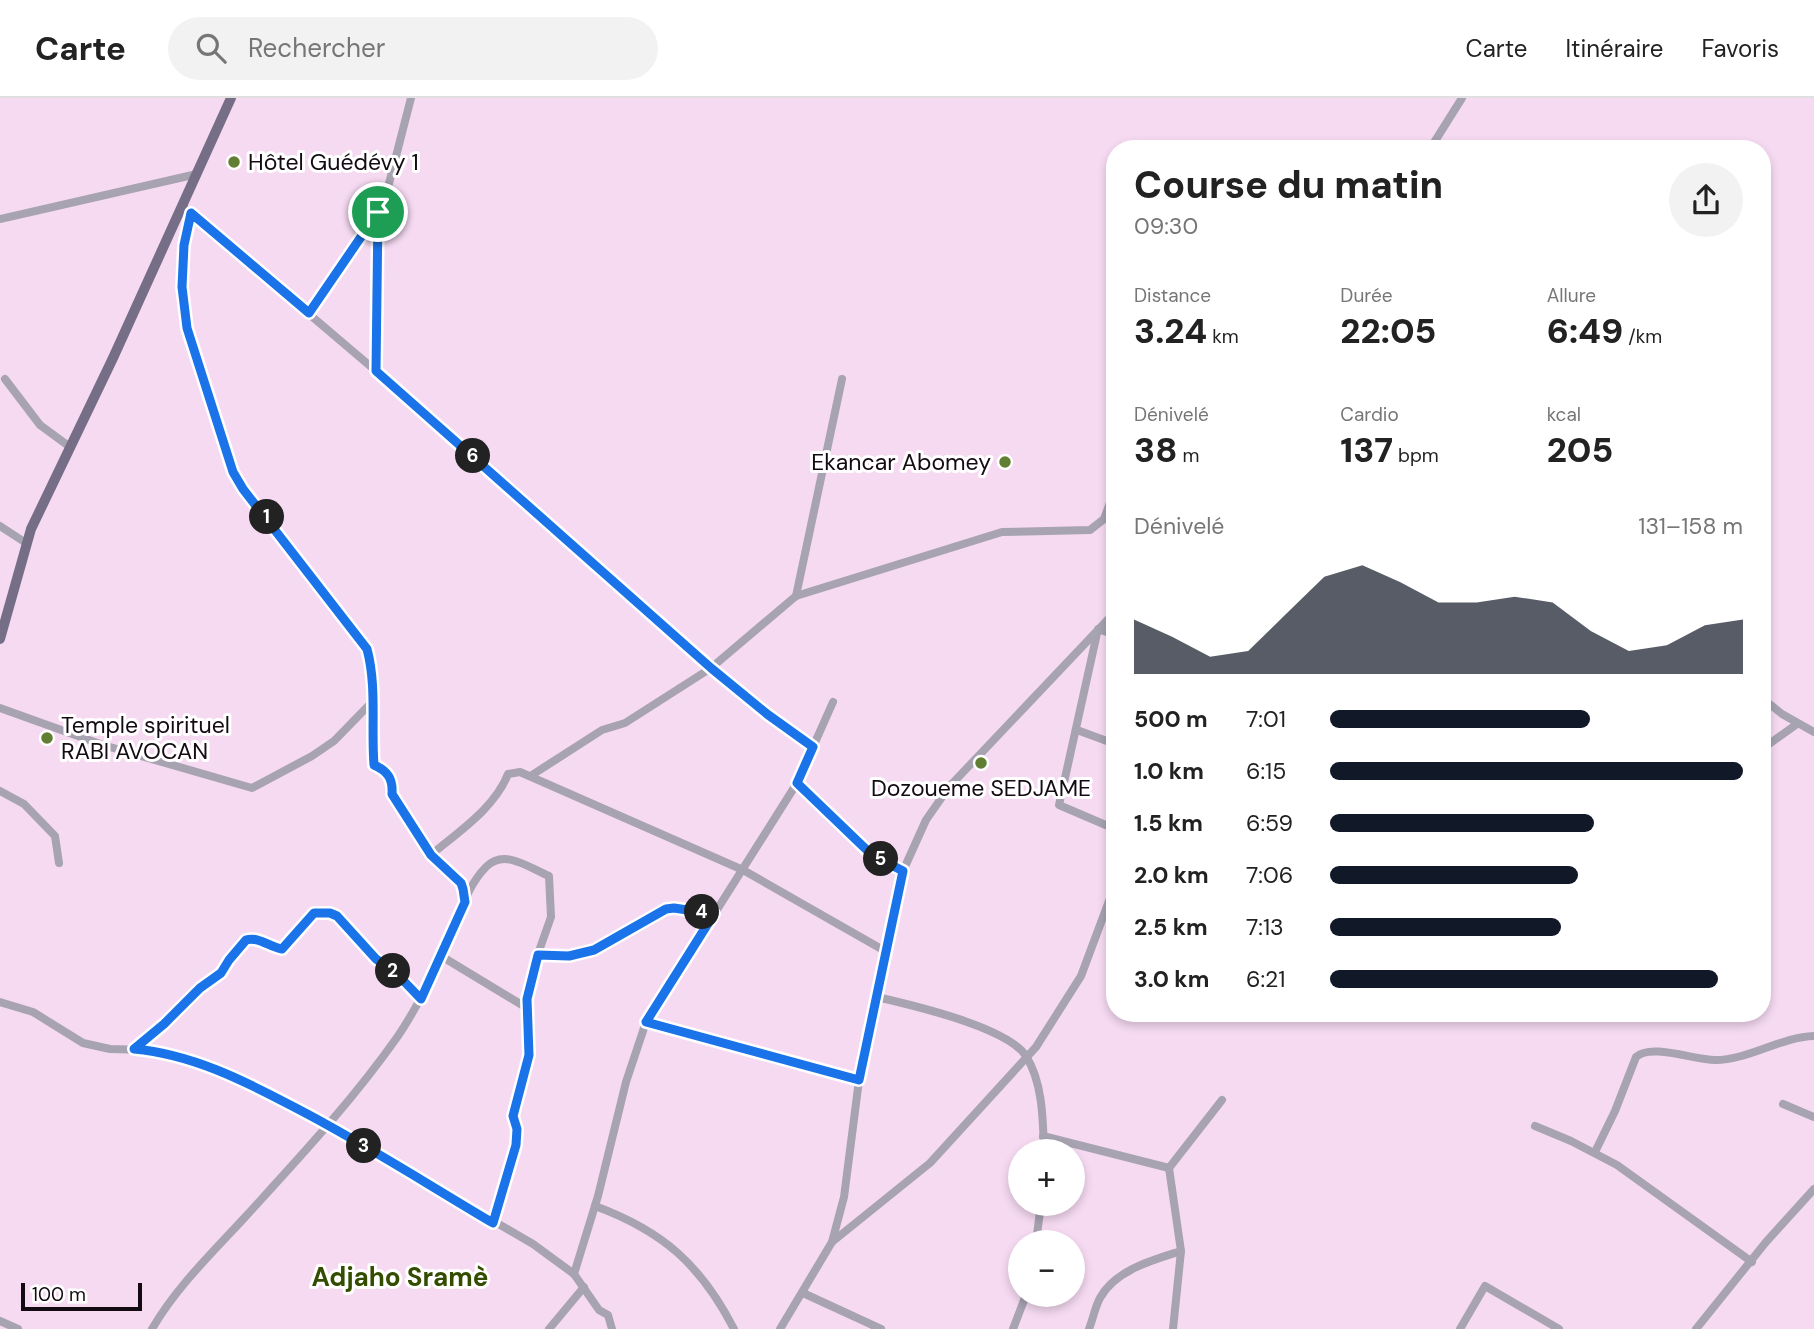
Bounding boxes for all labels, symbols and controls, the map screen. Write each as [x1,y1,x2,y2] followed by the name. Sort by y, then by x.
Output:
[168,17,658,80] search box
[35,27,126,70] text: Carte
[192,29,230,67] icon: search
[248,31,385,65] text: Rechercher
[1466,33,1527,64] text: Carte
[1565,33,1663,64] text: Itinéraire
[1701,33,1779,64] text: Favoris
[248,147,419,177] place label: Hôtel Guédévy 1
[226,154,242,170] marker: Hôtel Guédévy 1
[1134,160,1443,210] text: Course du matin
[1669,163,1743,237] button: share
[348,182,408,242] pin
[359,193,397,231] icon: arrive
[1134,211,1198,241] text: 09:30
[1134,283,1211,308] text: Distance
[1340,283,1393,308] text: Durée
[1547,283,1596,308] text: Allure
[1134,308,1207,354] text: 3.24
[1340,308,1436,354] text: 22:05
[1547,308,1623,354] text: 6:49
[1207,324,1239,349] text: km
[1623,324,1662,349] text: /km
[1134,402,1209,427] text: Dénivelé
[1340,402,1399,427] text: Cardio
[1547,402,1581,427] text: kcal
[1134,427,1177,473] text: 38
[1340,427,1393,473] text: 137
[1547,427,1613,473] text: 205
[456,438,490,474] pin: 6
[466,443,479,468] text: 6
[1177,443,1199,468] text: m
[1393,443,1439,468] text: bpm
[811,447,991,477] place label: Ekancar Abomey
[997,454,1013,470] marker: Ekancar Abomey
[250,500,284,534] pin: 1
[263,504,270,529] text: 1
[1134,511,1224,541] text: Dénivelé
[1638,511,1743,541] text: 131–158 m
[1134,704,1208,734] text: 500 m
[1246,704,1286,734] text: 7:01
[61,710,230,766] place label: Temple spirituel RABI AVOCAN
[39,730,55,746] marker: Temple spirituel RABI AVOCAN
[973,755,989,771] marker: Dozoueme SEDJAME
[1134,756,1204,786] text: 1.0 km
[1246,756,1286,786] text: 6:15
[871,773,1091,803] place label: Dozoueme SEDJAME
[1134,808,1203,838] text: 1.5 km
[1246,808,1293,838] text: 6:59
[864,842,898,876] pin: 5
[875,846,886,871] text: 5
[1134,860,1209,890] text: 2.0 km
[1246,860,1293,890] text: 7:06
[684,894,720,930] pin: 4
[695,899,708,924] text: 4
[1134,912,1208,942] text: 2.5 km
[1246,912,1284,942] text: 7:13
[376,954,410,988] pin: 2
[387,958,398,983] text: 2
[1134,964,1209,994] text: 3.0 km
[1246,964,1286,994] text: 6:21
[346,1128,382,1164] pin: 3
[358,1133,369,1158] text: 3
[1008,1139,1085,1307] map controls
[1008,1139,1085,1216] button: +
[1008,1230,1085,1307] button: −
[312,1260,488,1294] district label: Adjaho Sramè
[21,1280,142,1312] scale bar
[32,1282,86,1307] text: 100 m

